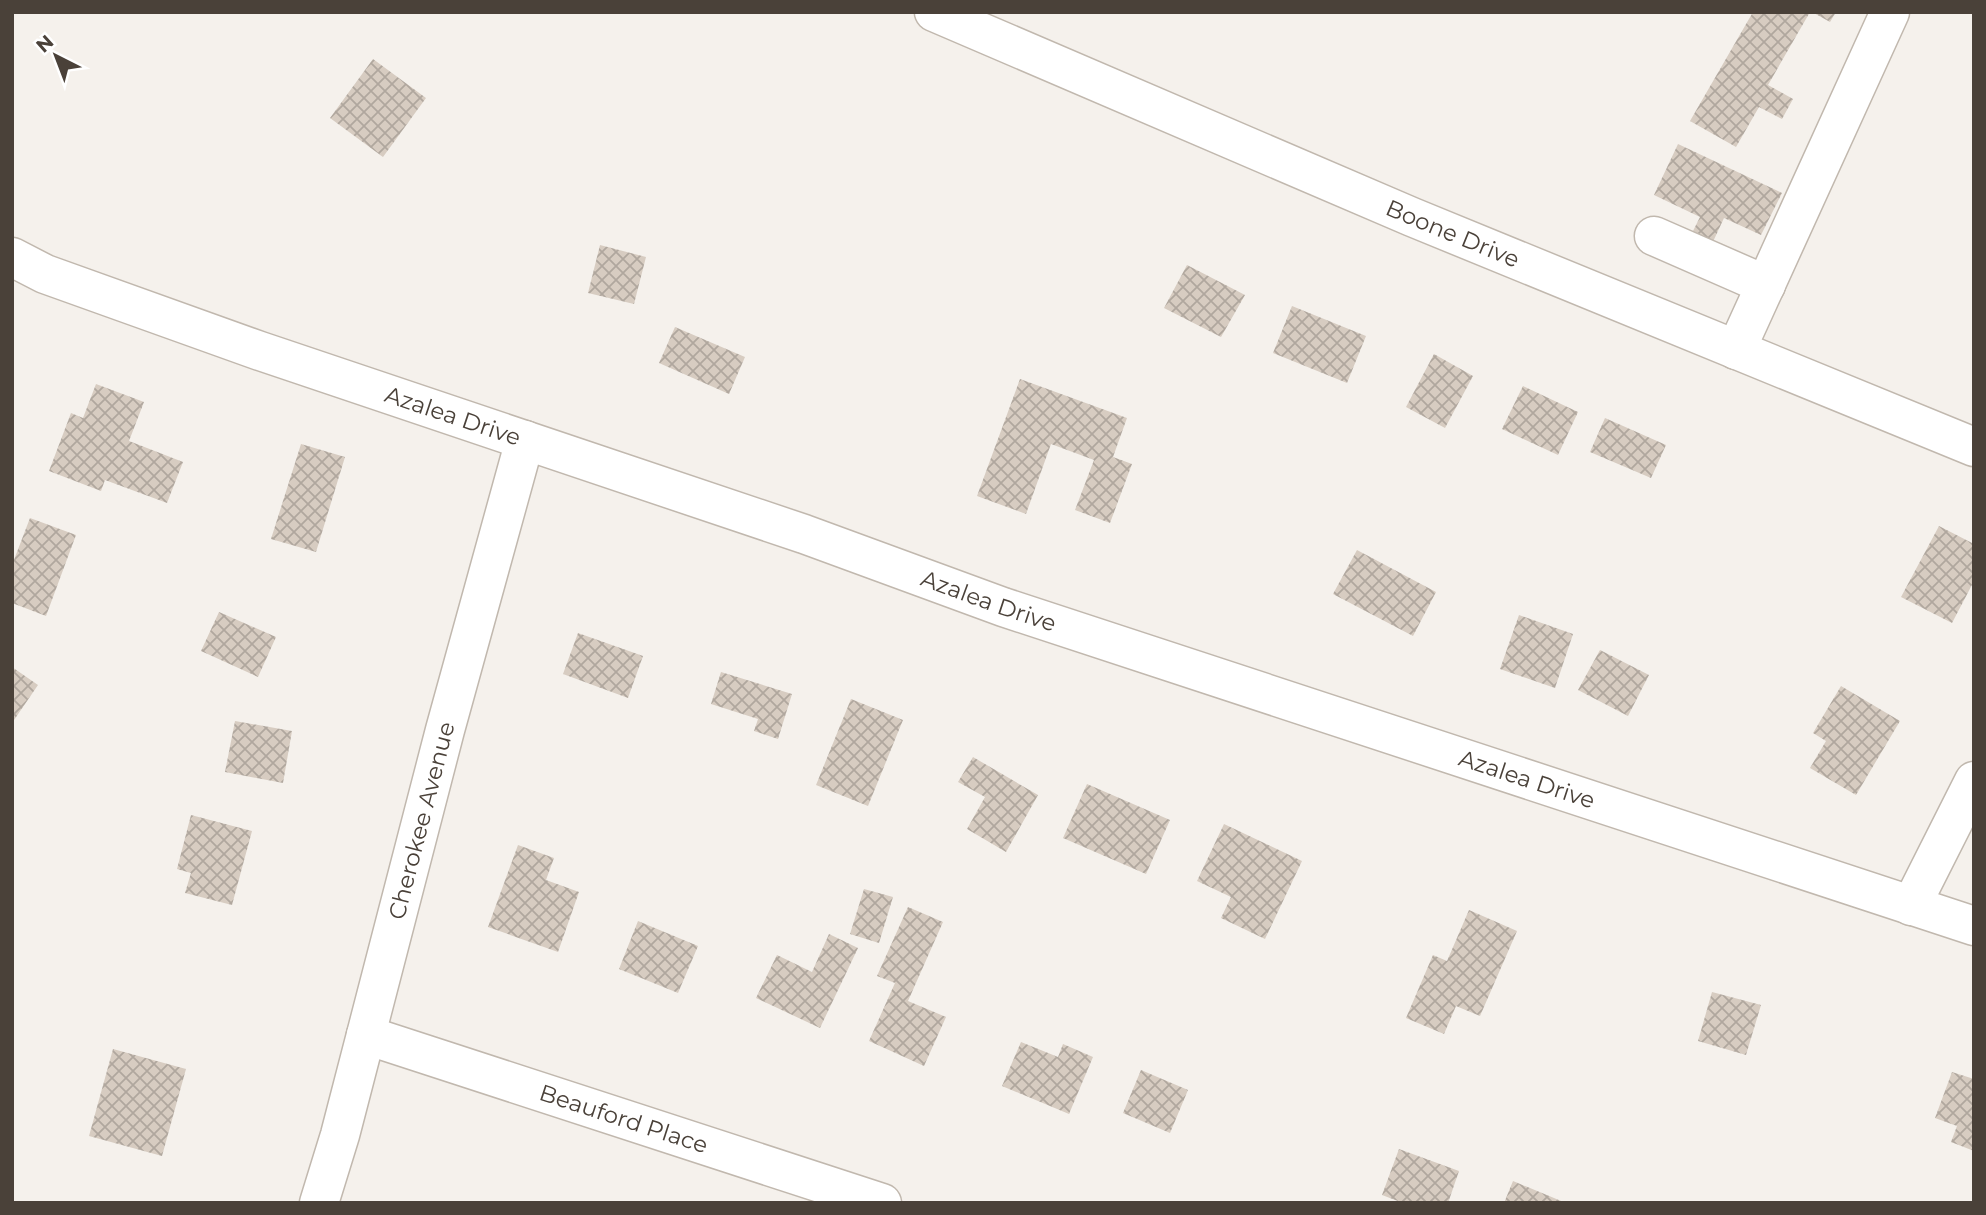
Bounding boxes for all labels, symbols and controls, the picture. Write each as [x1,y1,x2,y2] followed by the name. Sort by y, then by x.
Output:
[21,21,91,91] north arrow
[32,30,58,57] text: N
[1382,193,1524,273] street label: Boone Drive
[381,380,524,452] street label: Azalea Drive
[917,564,1060,638] street label: Azalea Drive
[382,719,461,922] street label: Cherokee Avenue
[1455,744,1599,815] street label: Azalea Drive
[536,1078,711,1159] street label: Beauford Place

